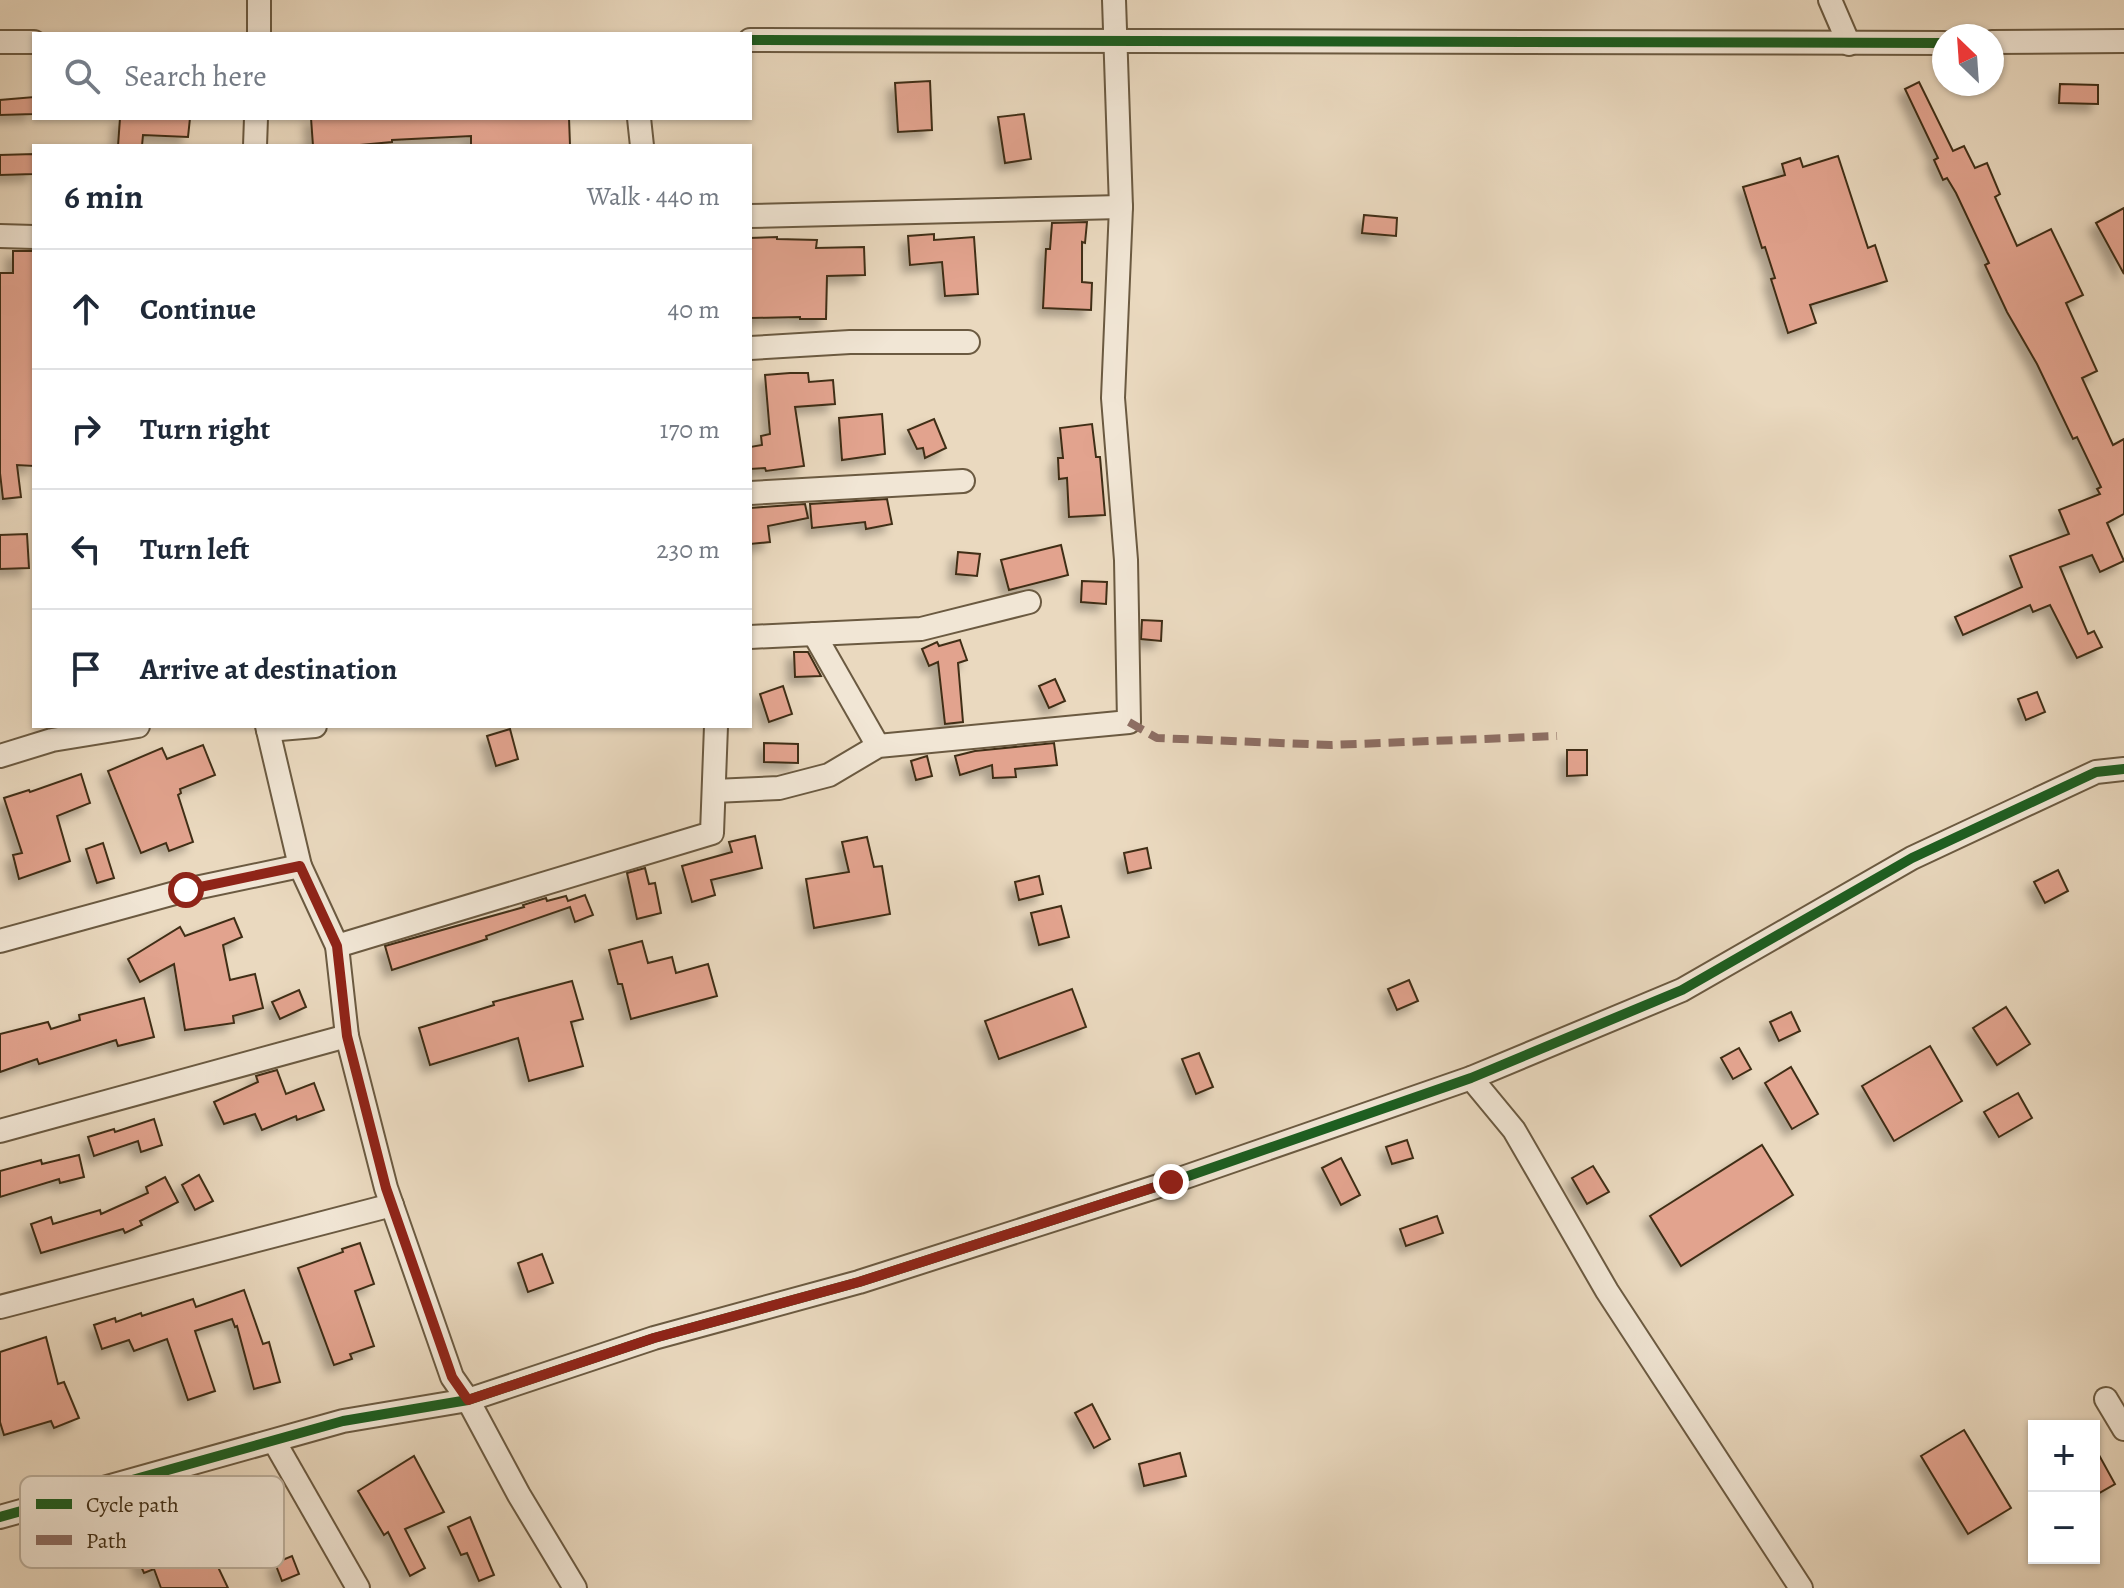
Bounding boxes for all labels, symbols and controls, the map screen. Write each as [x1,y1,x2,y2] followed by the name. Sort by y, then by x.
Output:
[1932,24,2004,96] north arrow
[32,32,752,120] search box
[60,54,104,98] icon: search
[124,56,267,96] text: Search here
[64,173,143,220] text: 6 min
[587,179,720,214] text: Walk · 440 m
[64,287,108,331] icon: ahead
[140,289,256,329] text: Continue
[668,292,720,327] text: 40 m
[64,407,108,451] icon: right
[140,409,270,449] text: Turn right
[660,412,720,447] text: 170 m
[64,527,108,571] icon: left
[140,529,249,569] text: Turn left
[656,532,720,567] text: 230 m
[64,647,108,691] icon: arrive
[140,649,397,689] text: Arrive at destination
[168,872,204,908] route start
[1153,1164,1189,1200] route end
[2028,1420,2100,1564] map controls
[2028,1420,2100,1492] button: +
[20,1476,284,1568] legend
[86,1490,179,1520] text: Cycle path
[2028,1492,2100,1564] button: −
[86,1526,127,1556] text: Path

